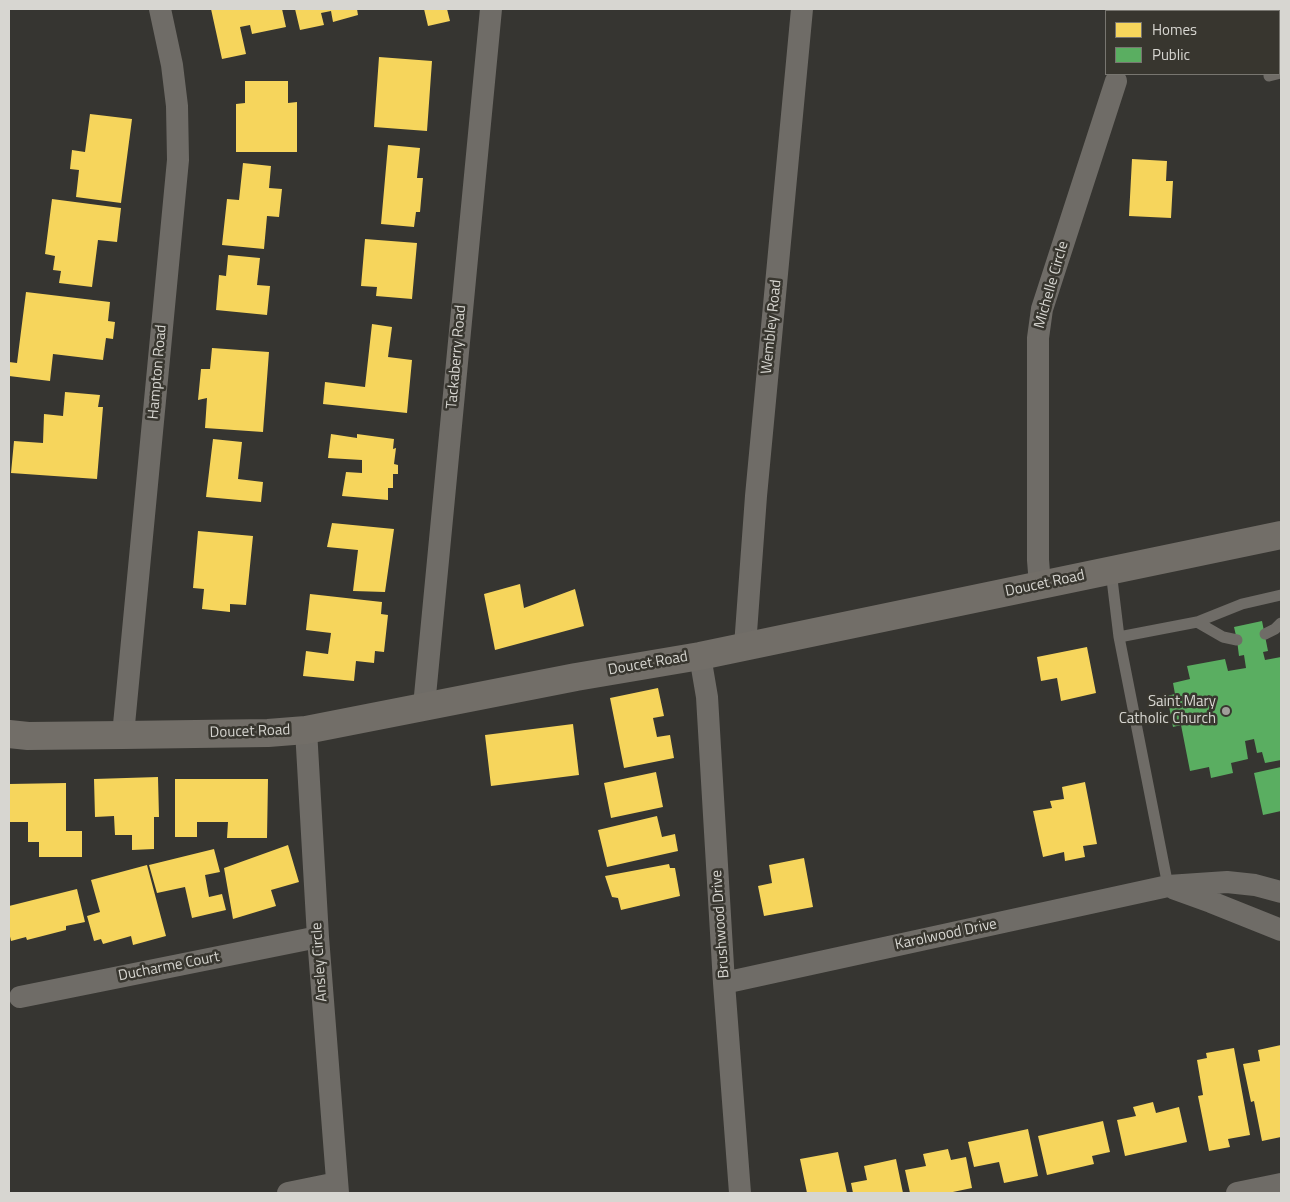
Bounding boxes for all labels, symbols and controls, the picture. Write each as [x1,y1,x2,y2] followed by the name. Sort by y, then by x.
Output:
[1105,10,1280,75] legend
[1152,18,1197,41] text: Homes
[1152,43,1190,66] text: Public
[1031,239,1073,331] street label: Michelle Circle
[758,279,786,375] street label: Wembley Road
[443,304,471,410] street label: Tackaberry Road
[145,324,171,420] street label: Hampton Road
[1004,567,1086,601] street label: Doucet Road
[607,648,689,680] street label: Doucet Road
[1119,693,1216,728] place label: Saint Mary Catholic Church
[1220,705,1232,717] marker: Saint Mary Catholic Church
[209,722,291,742] street label: Doucet Road
[708,869,734,979] street label: Brushwood Drive
[893,915,999,955] street label: Karolwood Drive
[308,922,332,1002] street label: Ansley Circle
[117,948,221,986] street label: Ducharme Court

